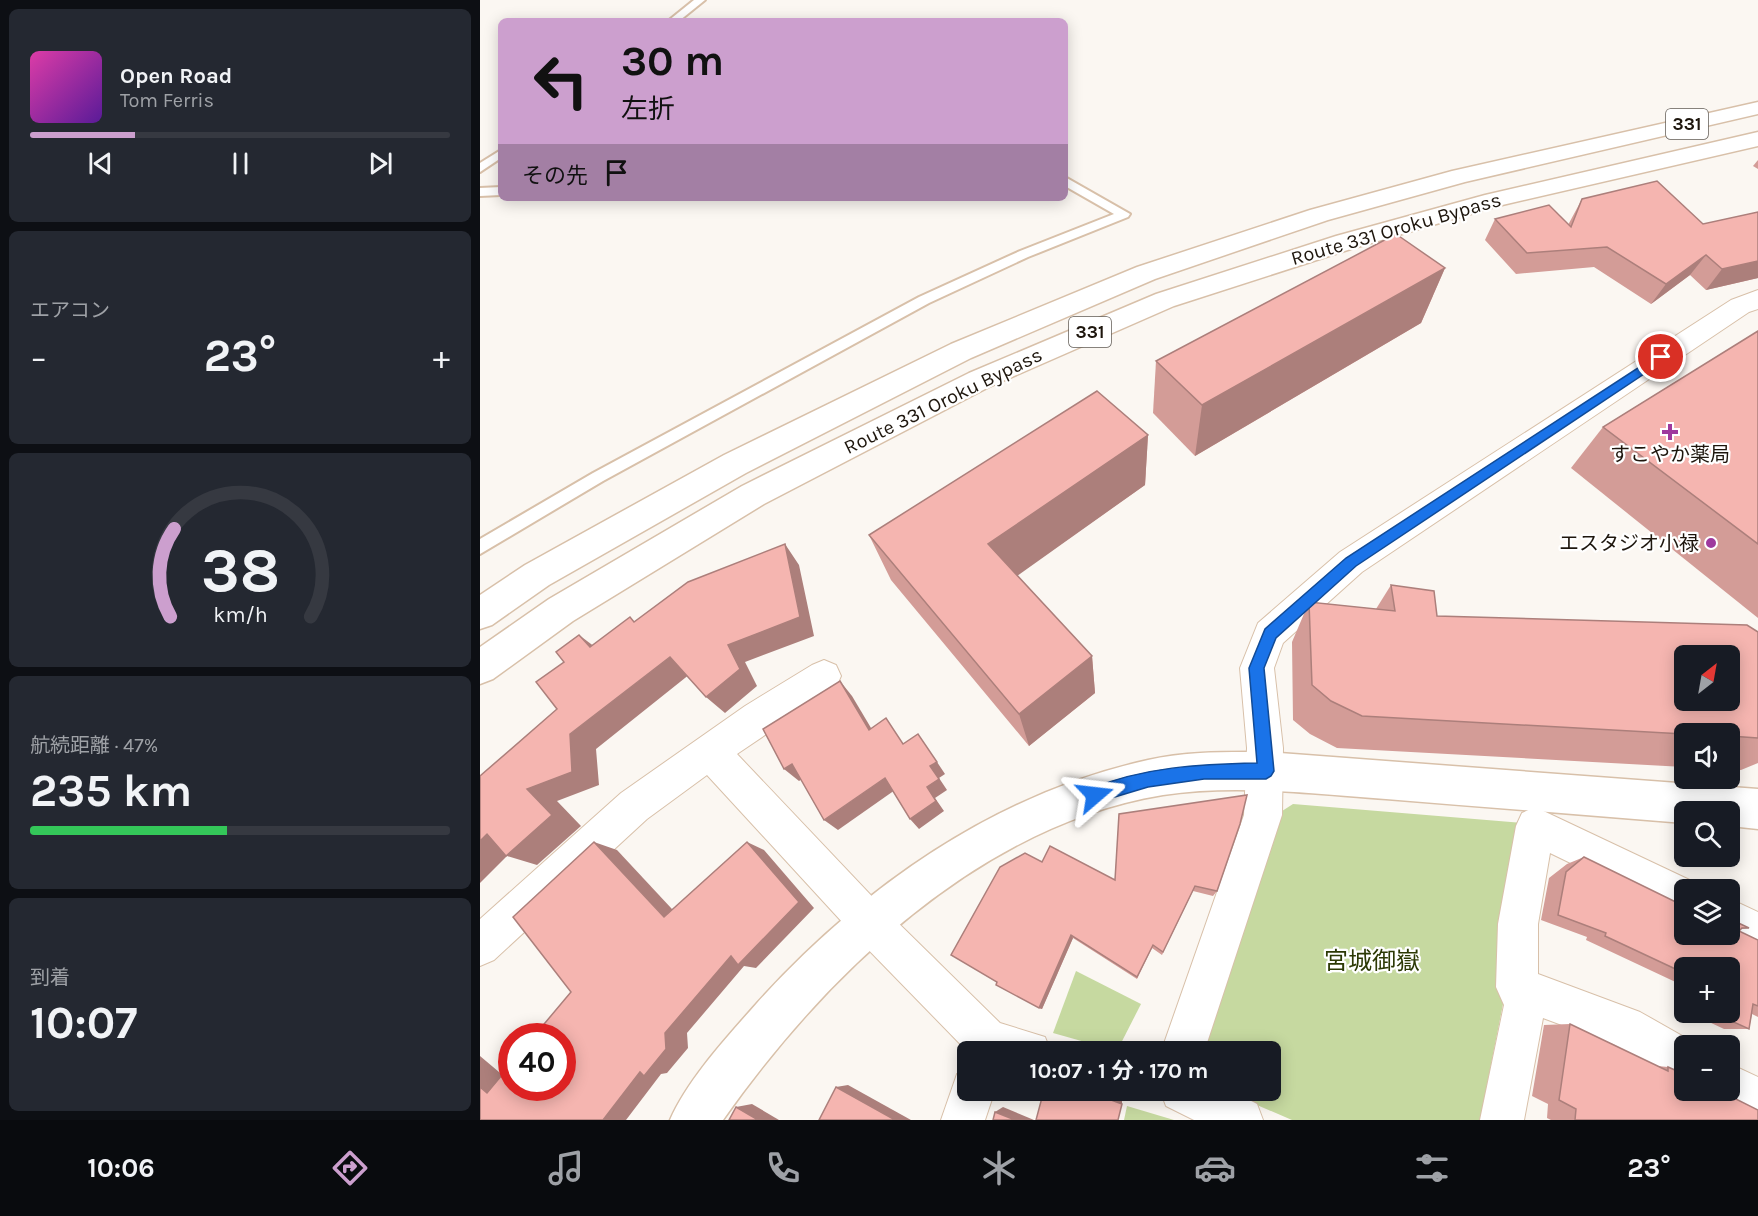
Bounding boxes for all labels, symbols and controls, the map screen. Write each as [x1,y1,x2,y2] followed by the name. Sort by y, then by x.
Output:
[621,36,724,86] text: 30 m
[522,42,600,120] icon: left
[120,63,232,89] text: Open Road
[120,89,214,112] text: Tom Ferris
[621,93,675,125] text: 左折
[1666,109,1708,139] road number: 331
[84,147,117,180] icon: previous
[224,147,257,180] icon: pause
[364,147,397,180] icon: next
[600,156,633,189] icon: arrive
[522,163,588,189] text: その先
[1288,188,1504,270] street label: Route 331 Oroku Bypass
[30,299,110,322] text: エアコン
[1069,317,1111,347] road number: 331
[204,330,276,382] text: 23°
[1635,331,1686,382] pin
[30,338,47,376] text: −
[433,338,450,376] text: +
[1644,340,1677,373] icon: arrive
[840,343,1046,459] street label: Route 331 Oroku Bypass
[1663,425,1677,439] marker: すこやか薬局
[1610,443,1730,466] place label: すこやか薬局
[1559,532,1699,555] place label: エスタジオ小禄
[200,534,280,607] text: 38
[1704,536,1718,550] marker: エスタジオ小禄
[213,602,267,627] text: km/h
[1674,645,1740,711] north arrow
[1674,645,1740,1101] map controls
[1674,723,1740,789] button: sound
[30,734,158,757] text: 航続距離 · 47%
[1063,763,1127,827] position arrow
[30,765,192,817] text: 235 km
[1674,801,1740,867] button: search
[1674,879,1740,945] button: layers
[1324,947,1420,975] park label: 宮城御嶽
[1674,957,1740,1023] button: +
[30,966,70,989] text: 到着
[30,997,137,1049] text: 10:07
[498,1023,576,1101] speed limit sign: 40
[1674,1035,1740,1101] button: −
[1030,1058,1208,1084] text: 10:07 · 1 分 · 170 m
[329,1147,371,1189] icon: directions
[545,1147,587,1189] icon: music
[762,1147,804,1189] icon: phone
[978,1147,1020,1189] icon: climate
[1194,1147,1236,1189] icon: car
[1411,1147,1453,1189] icon: filters
[87,1152,155,1184] text: 10:06
[1627,1152,1671,1184] text: 23°

